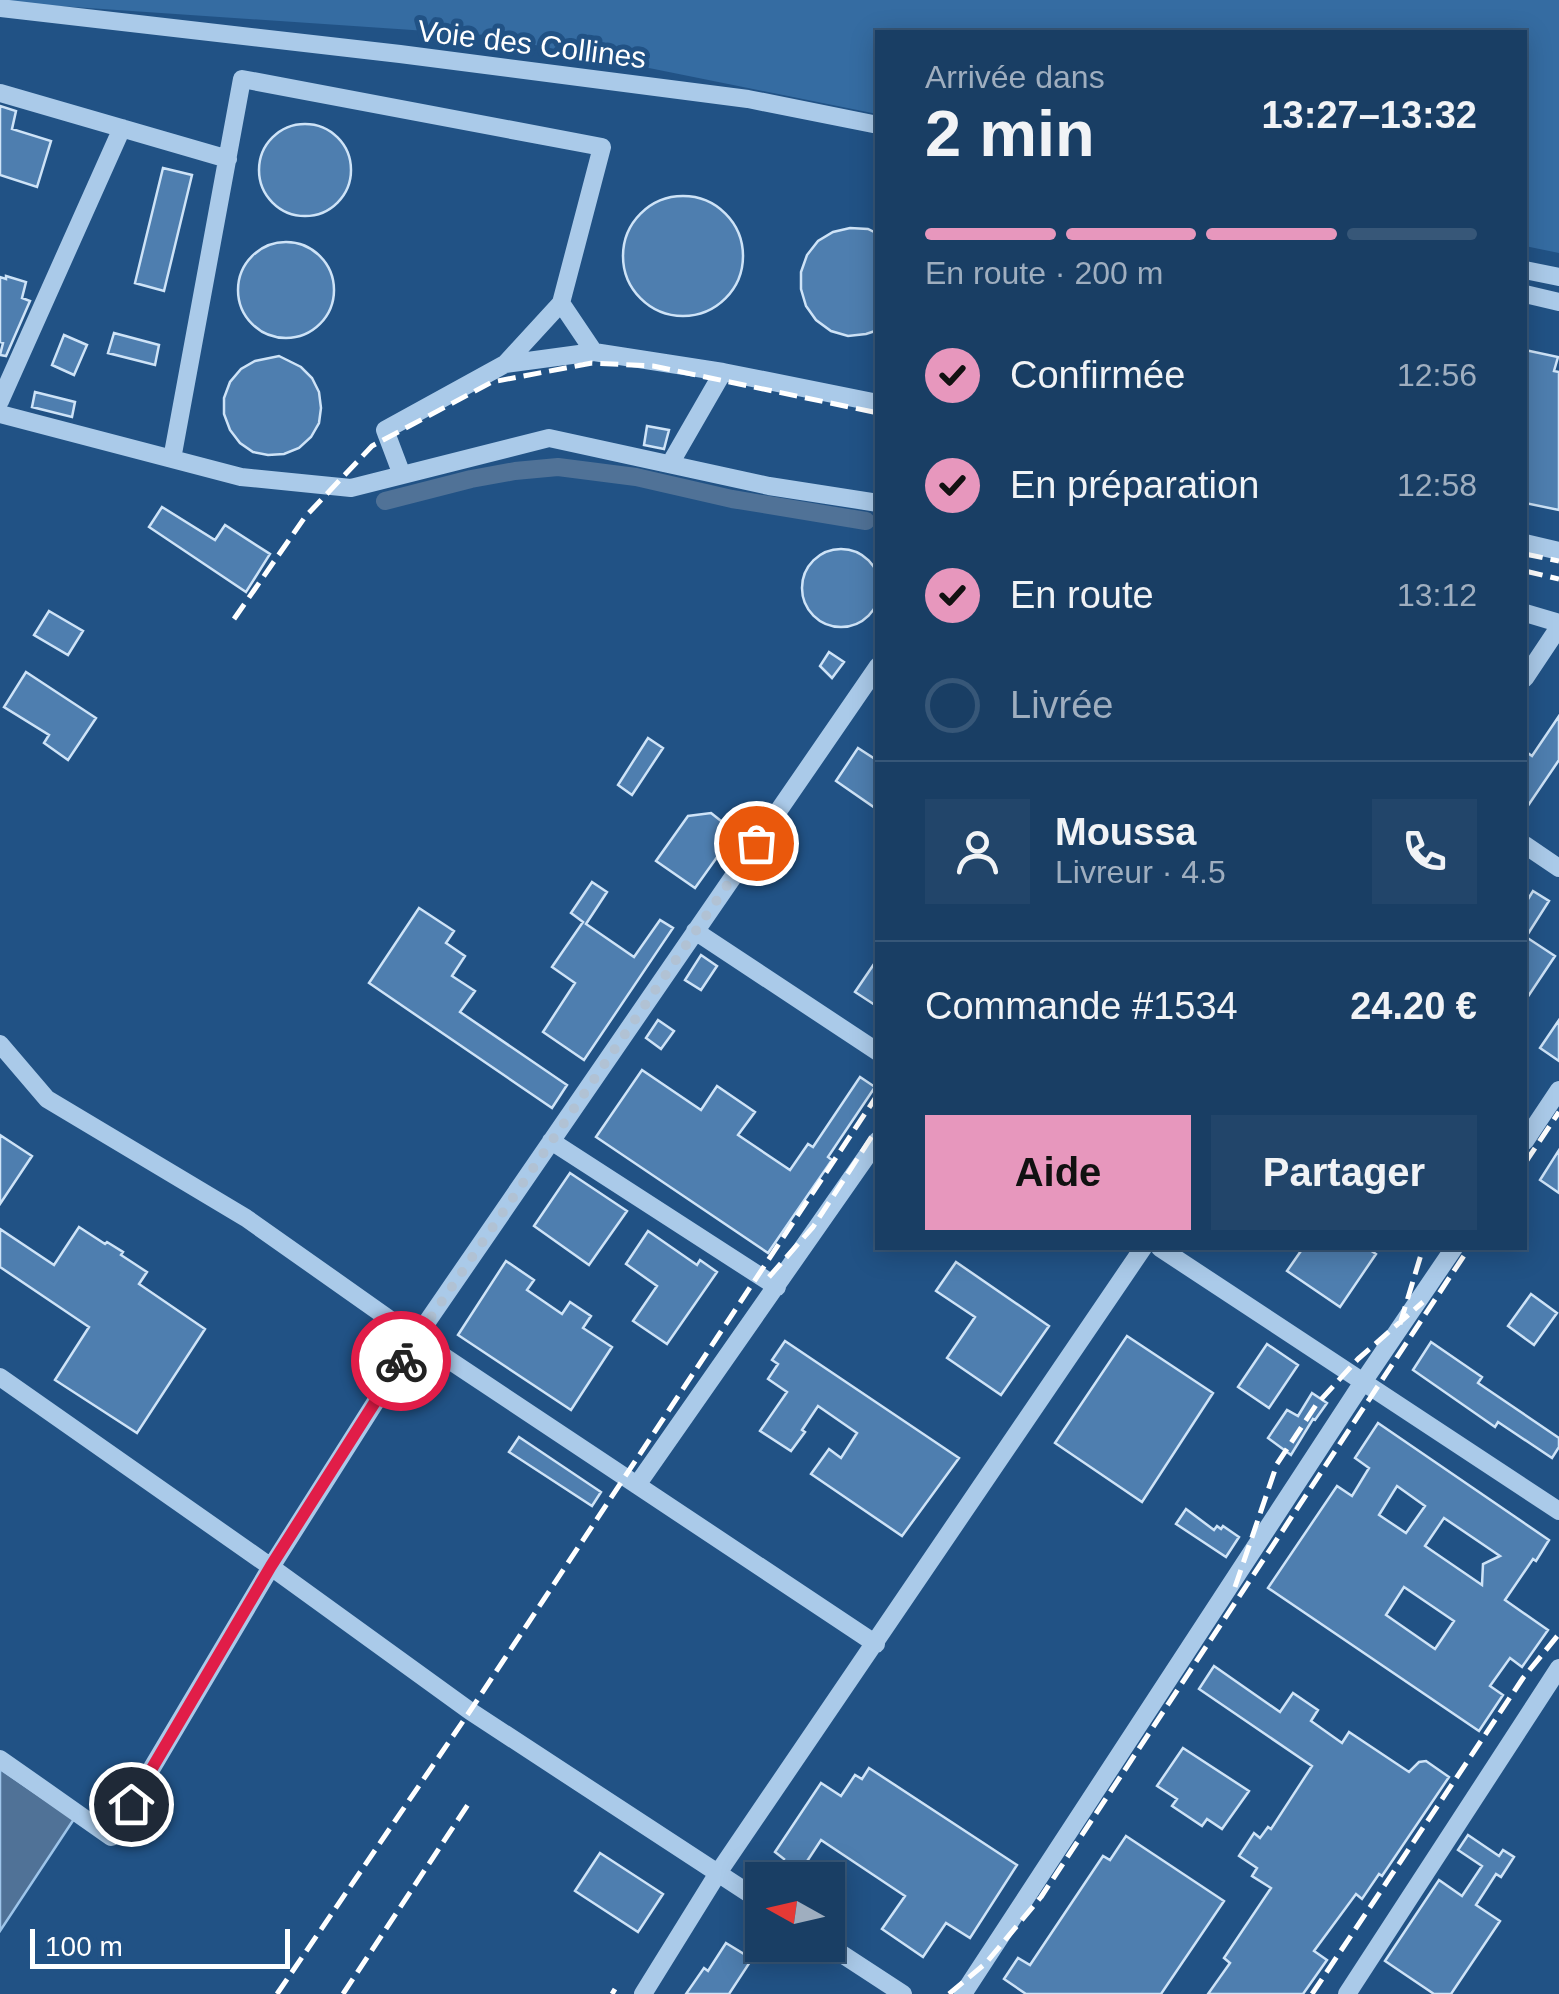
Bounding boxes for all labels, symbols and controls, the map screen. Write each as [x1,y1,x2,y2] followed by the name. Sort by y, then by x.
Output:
[416,14,648,74] street label: Voie des Collines
[925,59,1105,95] text: Arrivée dans
[1261,94,1477,136] text: 13:27–13:32
[925,97,1095,170] text: 2 min
[925,255,1163,291] text: En route · 200 m
[925,348,980,403] icon: check
[1010,354,1185,396] text: Confirmée
[1397,357,1477,393] text: 12:56
[925,458,980,513] icon: check
[1010,464,1259,506] text: En préparation
[1397,467,1477,503] text: 12:58
[925,568,980,623] icon: check
[1010,574,1154,616] text: En route
[1397,577,1477,613] text: 13:12
[1010,684,1114,726] text: Livrée
[925,799,1030,904] button: person
[1372,799,1477,904] button: phone
[714,801,799,886] pin
[1055,811,1196,853] text: Moussa
[729,816,784,871] icon: bag
[1055,854,1226,890] text: Livreur · 4.5
[925,985,1238,1027] text: Commande #1534
[1350,985,1477,1027] text: 24.20 €
[925,1115,1191,1230] button: Aide
[1211,1115,1477,1230] button: Partager
[351,1311,451,1411] courier
[374,1334,429,1389] icon: bike
[89,1762,174,1847] pin
[104,1777,159,1832] icon: home
[745,1862,845,1962] north arrow
[745,1862,845,1962] map controls
[30,1924,290,1968] scale bar
[45,1931,123,1962] text: 100 m

